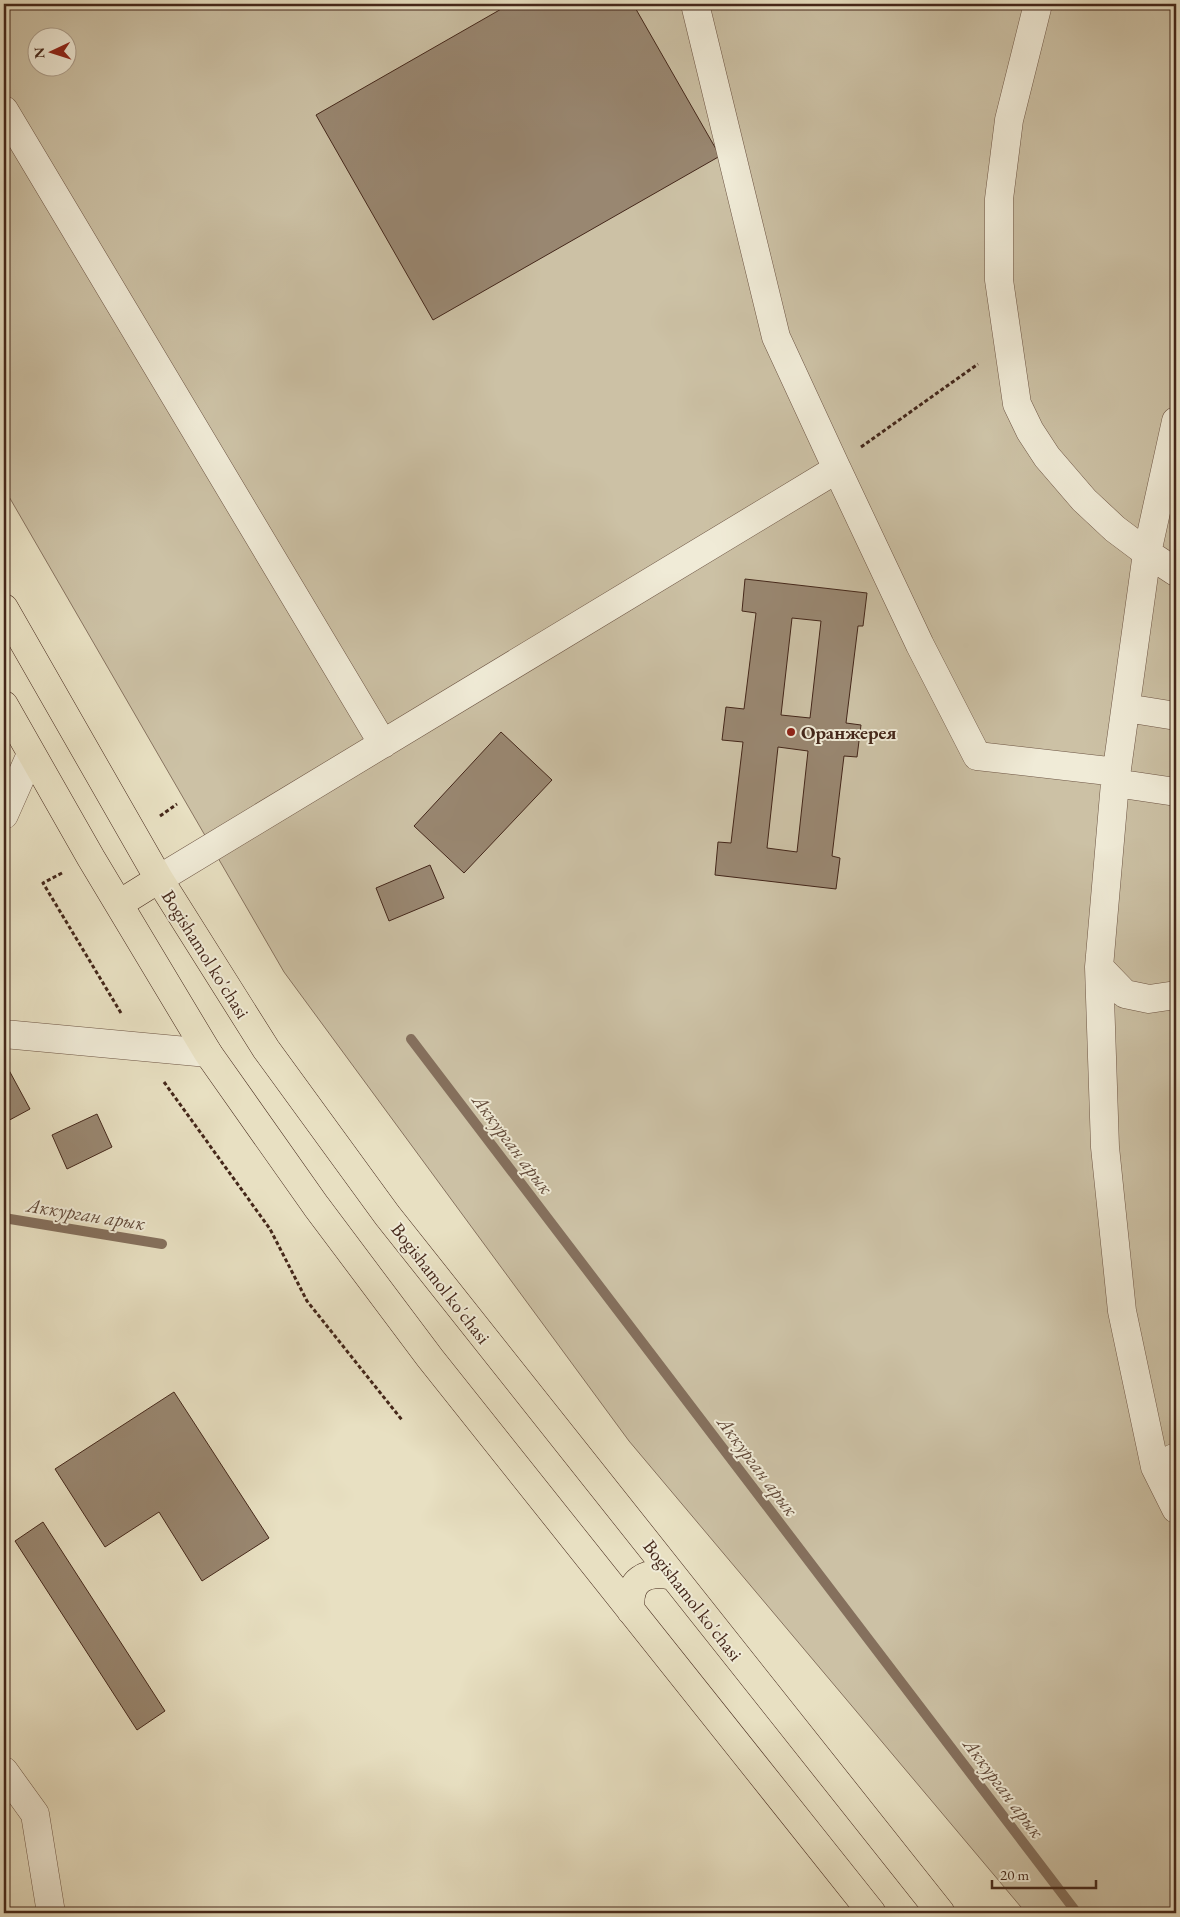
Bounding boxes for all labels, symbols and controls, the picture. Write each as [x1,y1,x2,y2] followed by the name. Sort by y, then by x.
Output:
[28,28,78,78] north arrow
[30,46,48,59] text: N
[801,720,896,745] place label: Оранжерея
[785,726,797,738] marker: Оранжерея
[156,885,255,1024] street label: Bogishamol ko'chasi
[466,1087,560,1200] water label: Аккурган арык
[23,1192,147,1236] water label: Аккурган арык
[385,1218,496,1349] street label: Bogishamol ko'chasi
[711,1409,805,1522] water label: Аккурган арык
[637,1535,748,1666] street label: Bogishamol ko'chasi
[957,1731,1051,1844] water label: Аккурган арык
[992,1857,1096,1889] scale bar
[1000,1865,1029,1884] text: 20 m

